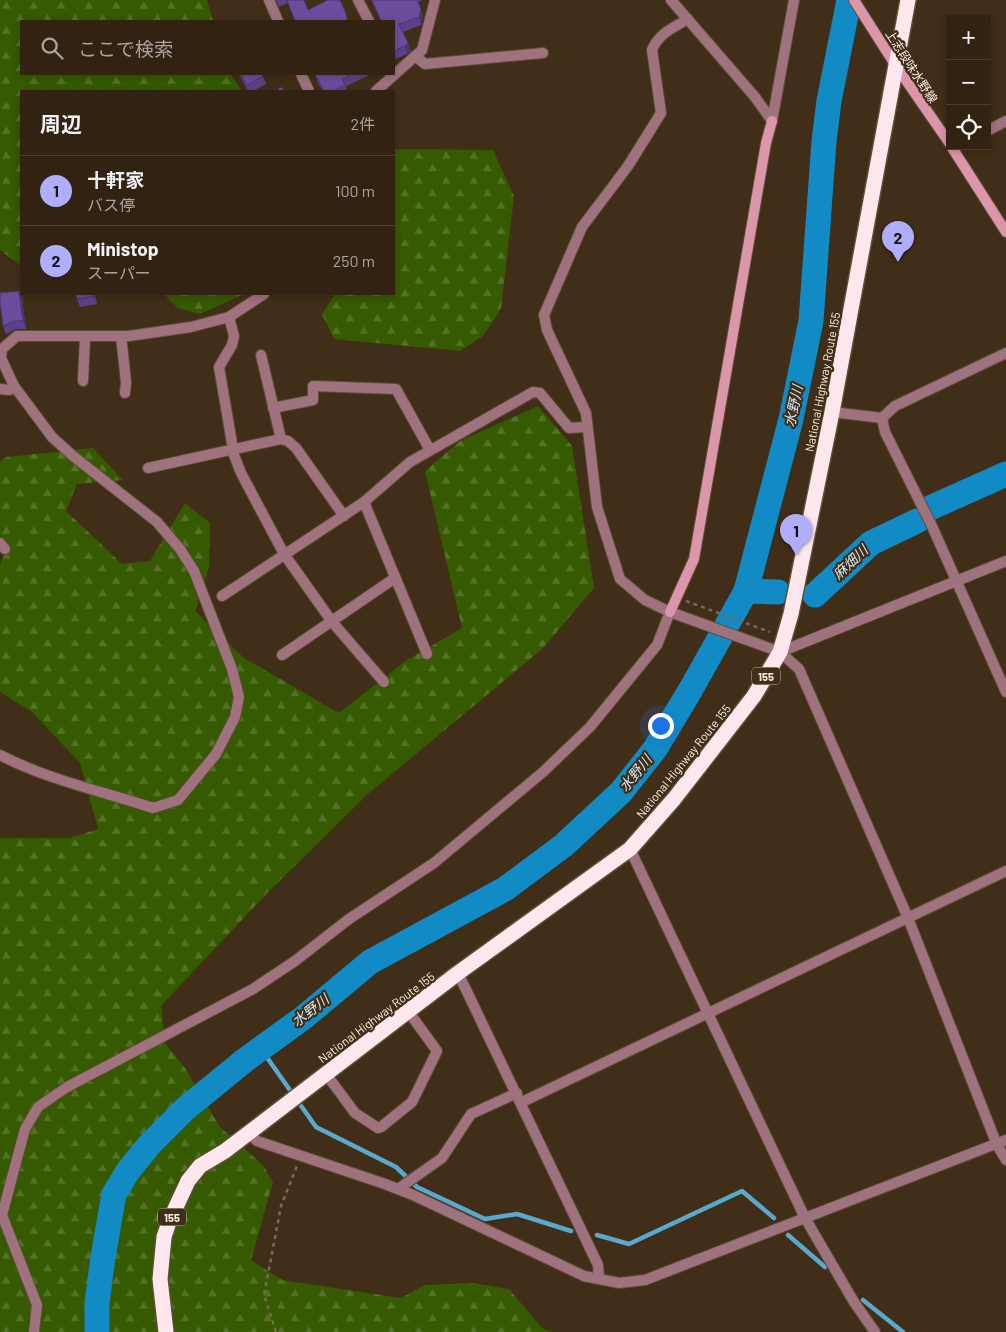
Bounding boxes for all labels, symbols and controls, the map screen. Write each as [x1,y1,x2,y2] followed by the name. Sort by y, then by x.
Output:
[946,15,991,150] map controls
[946,15,991,60] button: +
[20,20,395,75] search box
[883,27,941,105] street label: 上志段味水野線
[38,34,66,62] icon: search
[78,37,173,60] text: ここで検索
[946,60,991,105] button: −
[946,105,991,150] button: locate
[40,111,82,136] text: 周辺
[350,114,375,133] text: 2件
[87,168,144,191] text: 十軒家
[53,181,59,200] text: 1
[335,181,375,200] text: 100 m
[87,195,135,214] text: バス停
[882,221,914,262] pin: 2
[87,237,159,260] text: Ministop
[52,251,60,270] text: 2
[333,251,375,270] text: 250 m
[87,263,151,282] text: スーパー
[802,311,842,453] street label: National Highway Route 155
[780,382,806,428] water label: 水野川
[780,514,812,555] pin: 1
[829,540,873,583] water label: 麻畑川
[752,668,780,684] road number: 155
[633,701,733,821] street label: National Highway Route 155
[648,713,674,739] your location
[615,750,656,795] water label: 水野川
[315,969,437,1065] street label: National Highway Route 155
[288,989,333,1030] water label: 水野川
[158,1208,186,1226] road number: 155

